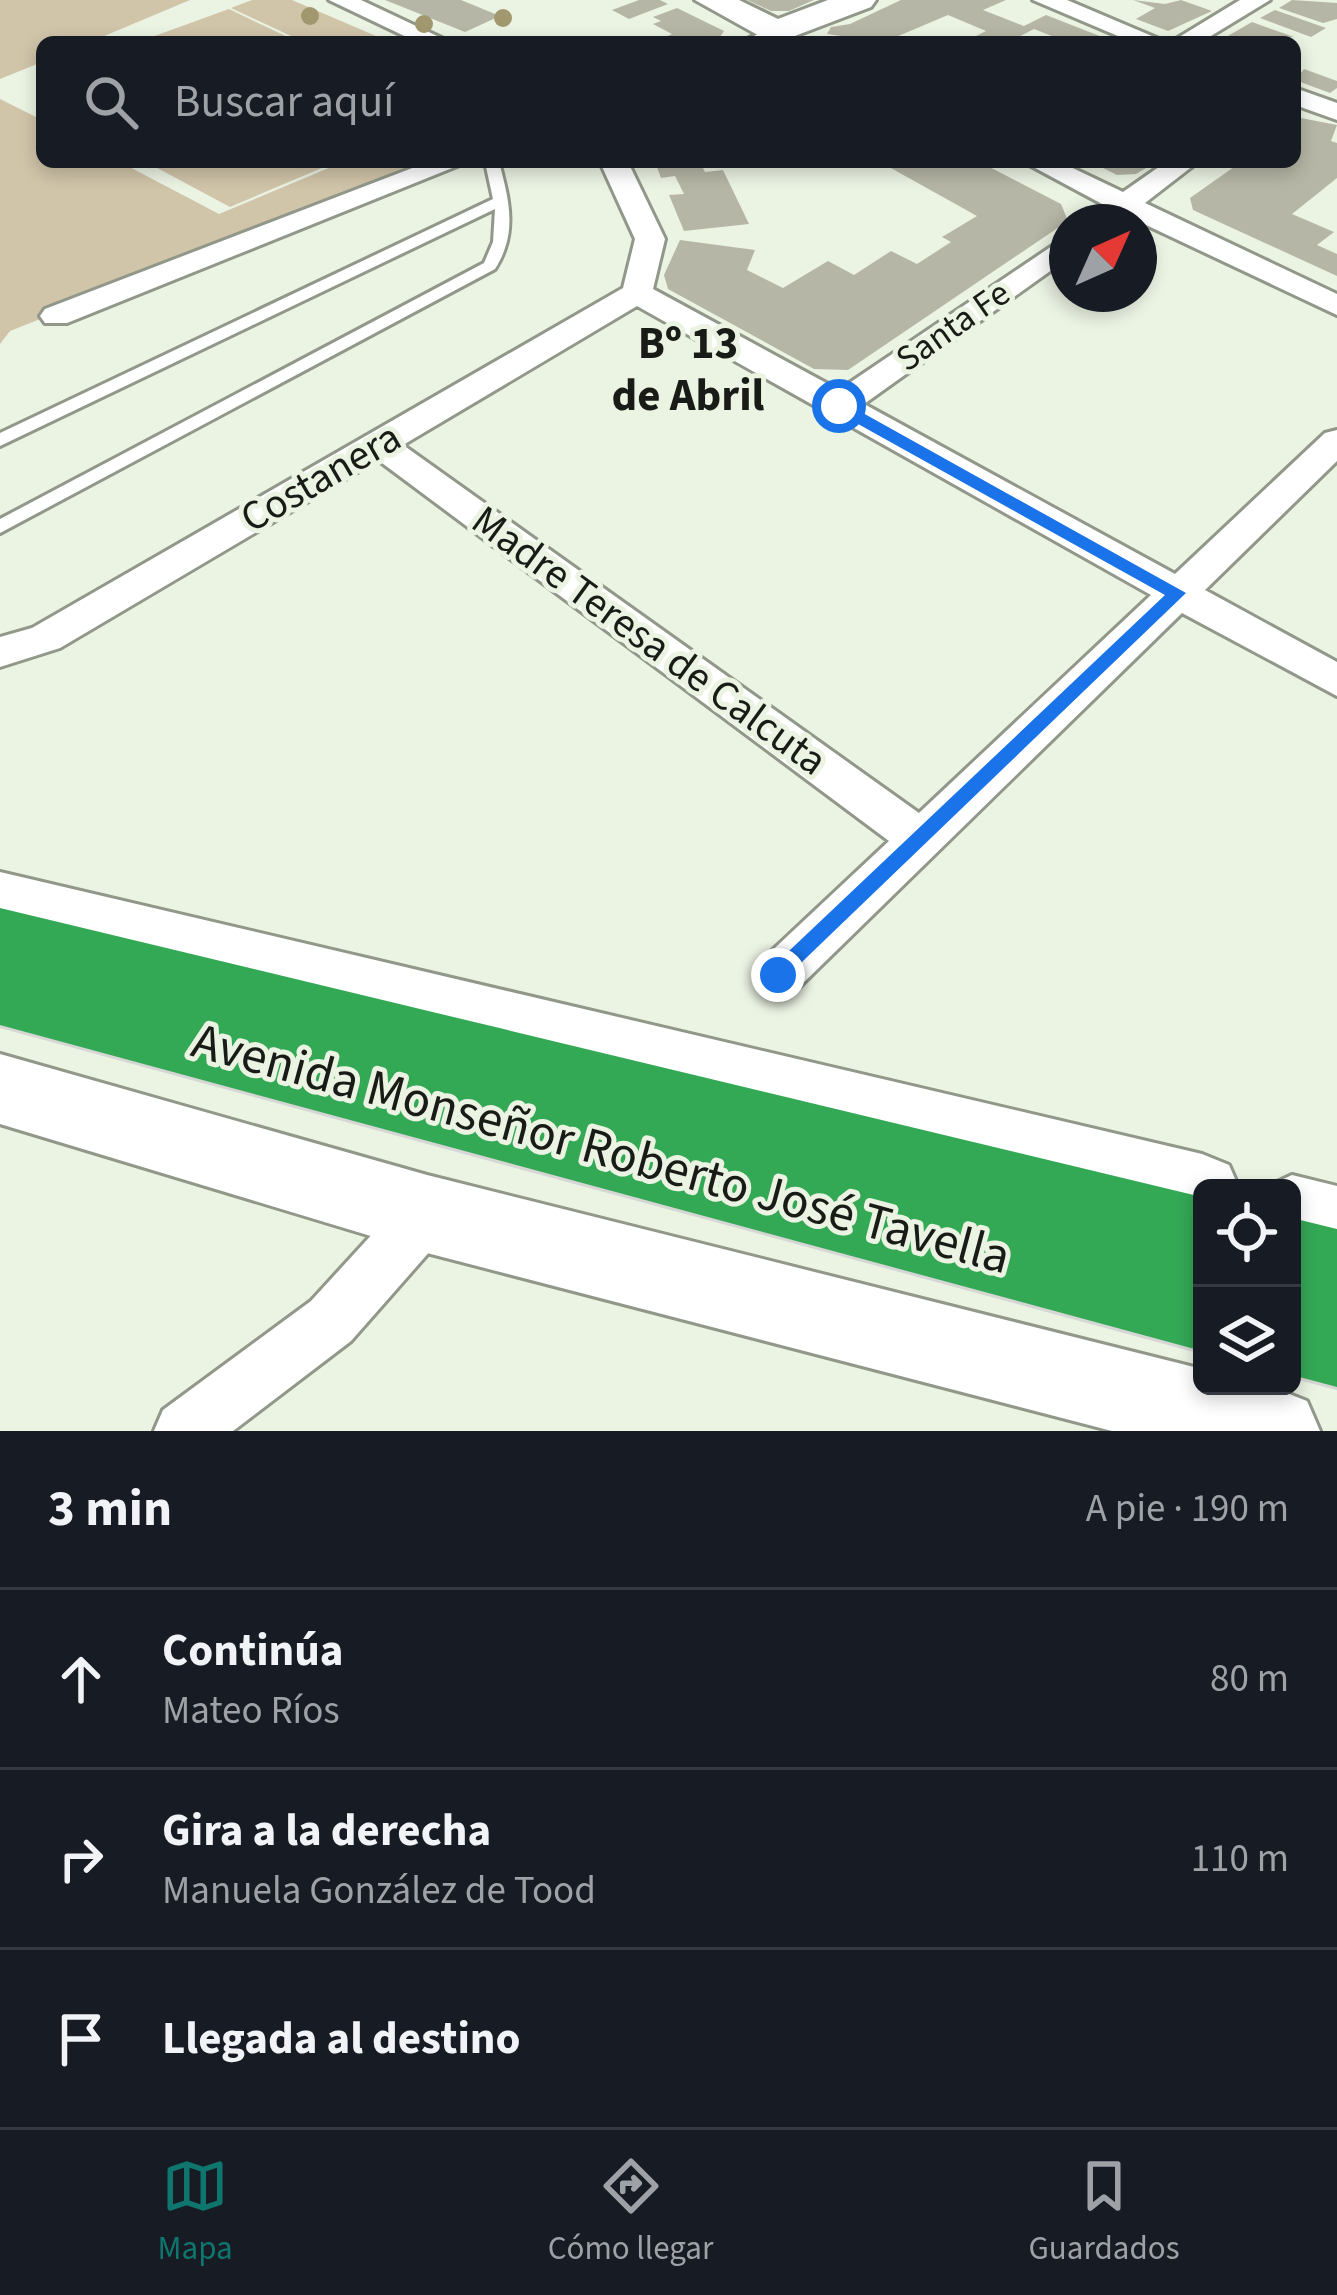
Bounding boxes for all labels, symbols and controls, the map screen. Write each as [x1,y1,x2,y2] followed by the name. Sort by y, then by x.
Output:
[36,36,1301,168] search box
[78,69,144,135] icon: search
[174,70,394,134] text: Buscar aquí
[1049,204,1157,312] north arrow
[886,268,1020,384] street label: Santa Fe
[612,312,765,428] district label: Bº 13 de Abril
[812,379,866,433] route start
[230,408,412,548] street label: Costanera
[459,492,839,790] street label: Madre Teresa de Calcuta
[751,948,805,1002] route end
[184,1005,1018,1293] street label: Avenida Monseñor Roberto José Tavella
[1193,1179,1301,1395] map controls
[1193,1179,1301,1287] button: locate
[1193,1287,1301,1395] button: layers
[48,1473,172,1545] text: 3 min
[1086,1481,1289,1537] text: A pie · 190 m
[162,1619,344,1683] text: Continúa
[48,1646,114,1712] icon: ahead
[1210,1651,1289,1707] text: 80 m
[162,1683,340,1739] text: Mateo Ríos
[162,1799,491,1863] text: Gira a la derecha
[48,1826,114,1892] icon: right
[1191,1831,1289,1887] text: 110 m
[162,1863,596,1919] text: Manuela González de Tood
[48,2006,114,2072] icon: arrive
[162,2007,521,2071] text: Llegada al destino
[158,2153,233,2272] tab: Mapa
[548,2153,713,2272] tab: Cómo llegar
[1028,2153,1179,2272] tab: Guardados

